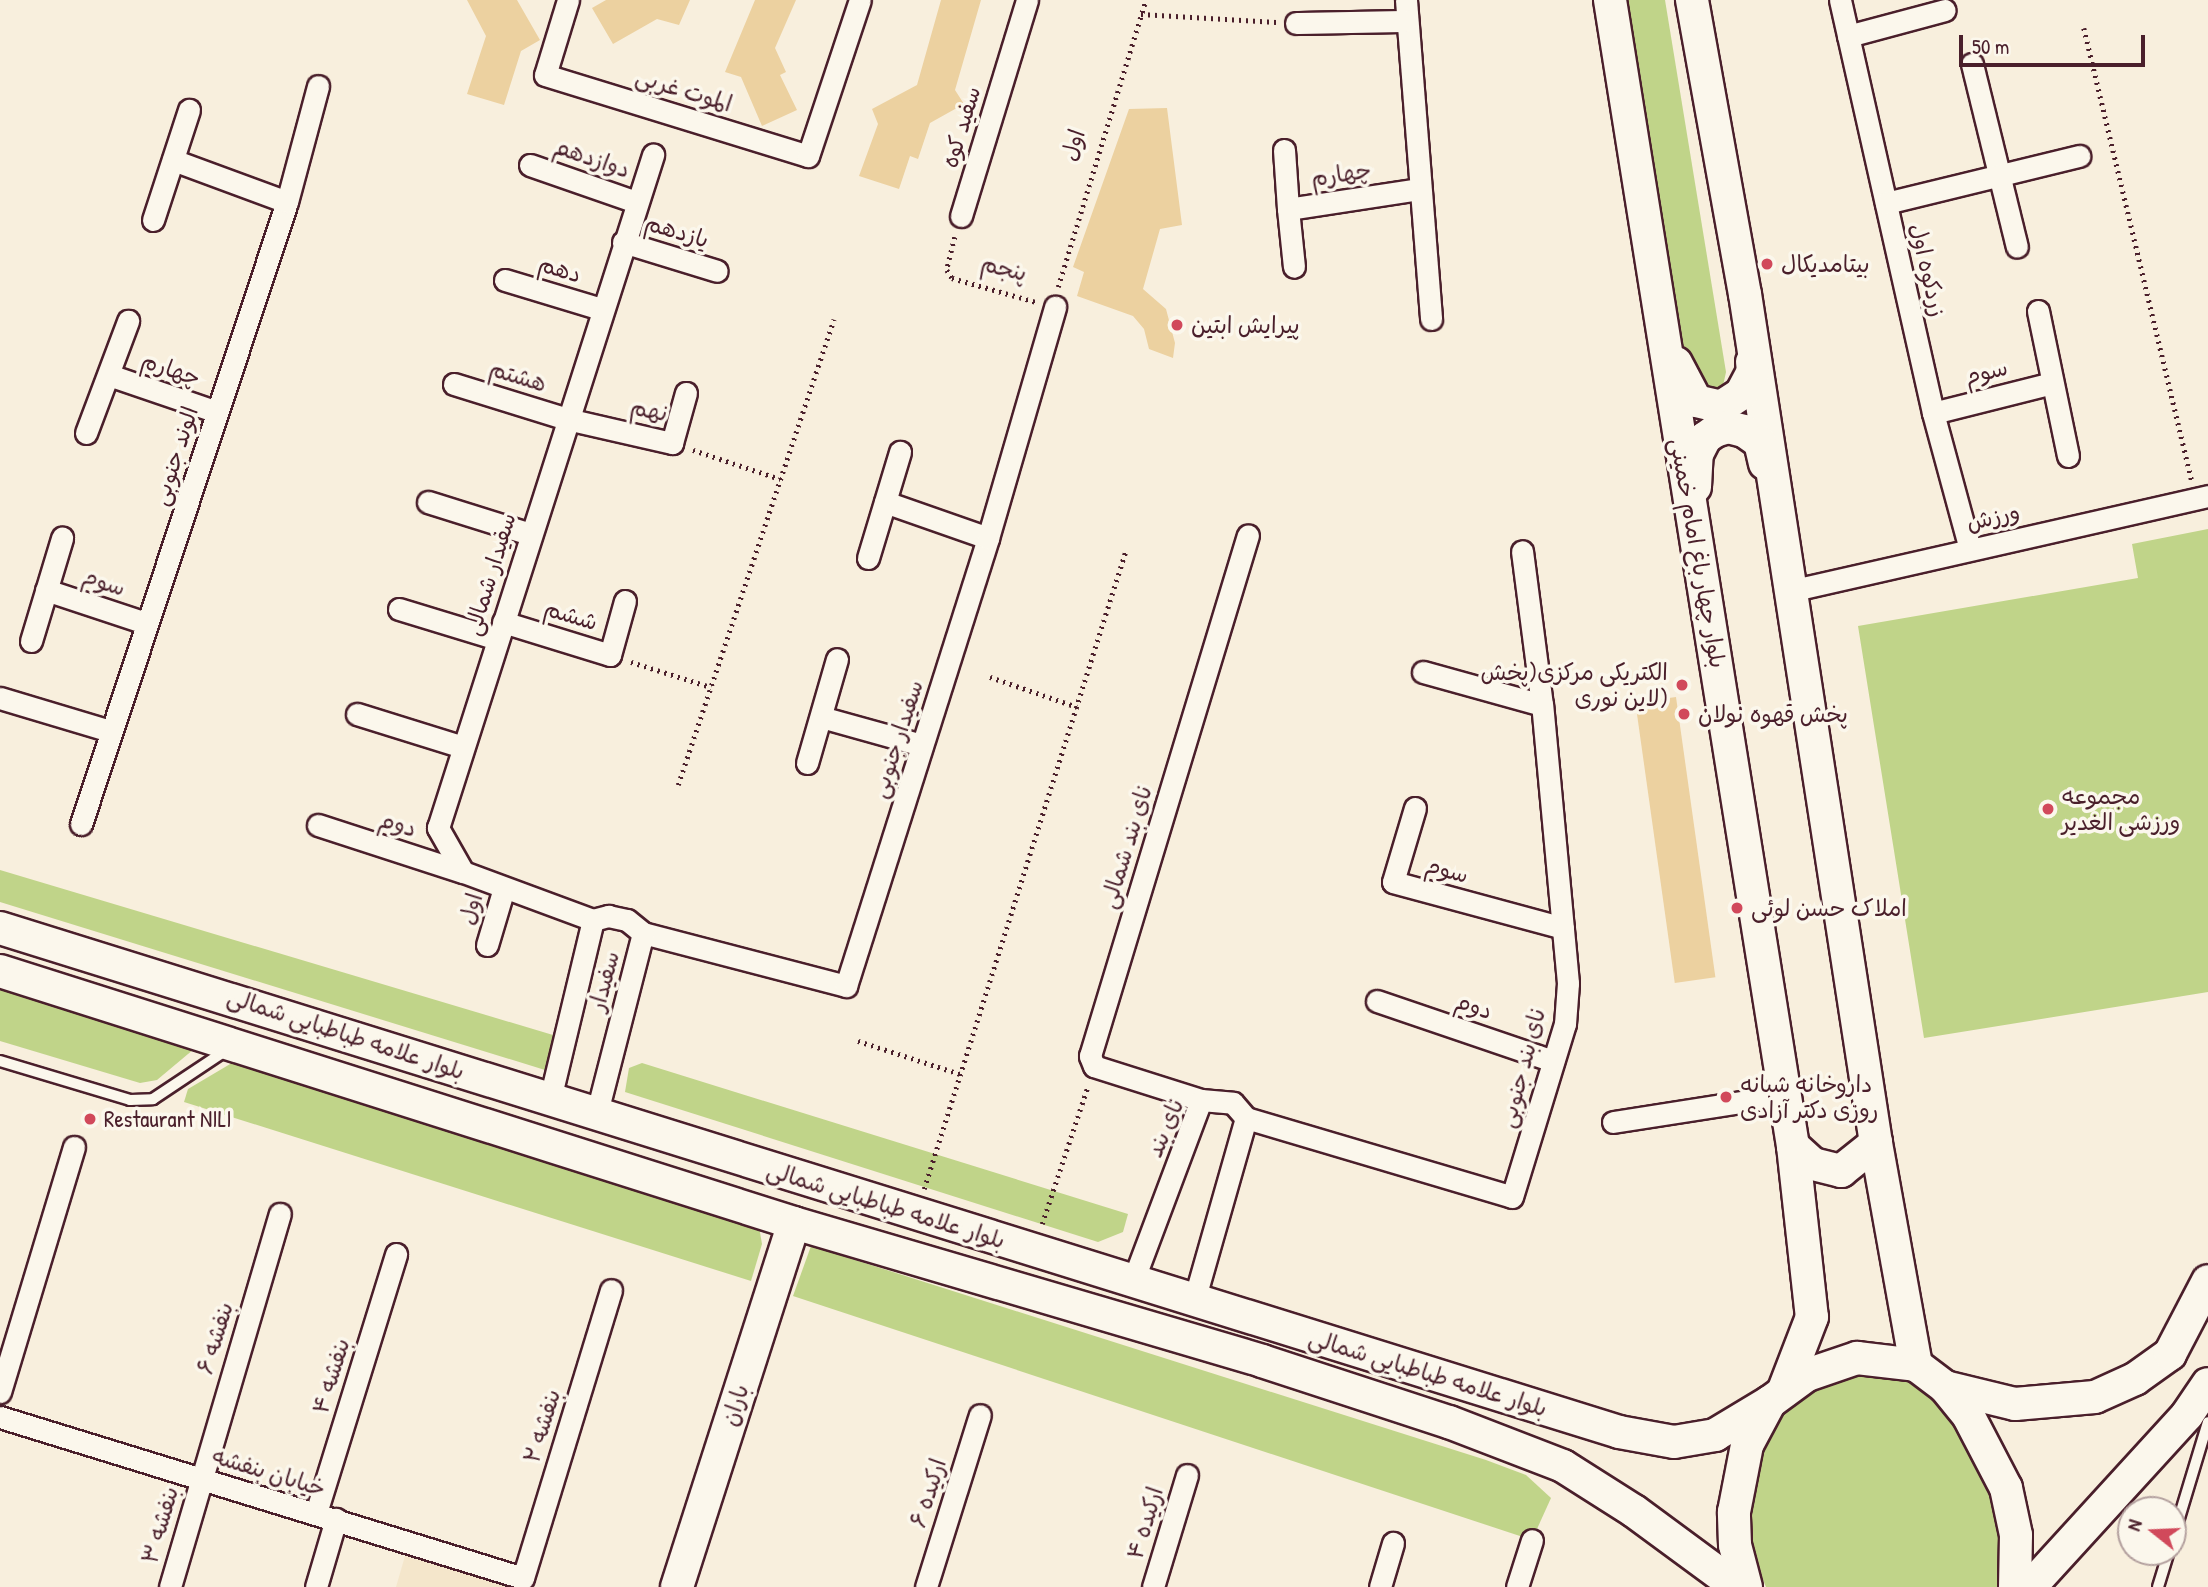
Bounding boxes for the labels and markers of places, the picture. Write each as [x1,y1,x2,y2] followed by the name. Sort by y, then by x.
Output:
[1781,250,1870,278] place label: بیتامدیکال
[1759,256,1775,272] marker: بیتامدیکال
[1191,311,1300,339] place label: پیرایش ابتین
[1169,317,1185,333] marker: پیرایش ابتین
[1481,658,1668,712] place label: الکتریکی مرکزی(پخش لاین نوری)
[1674,677,1690,693] marker: الکتریکی مرکزی(پخش لاین نوری)
[1698,700,1848,728] place label: پخش قهوه نولان
[1676,706,1692,722] marker: پخش قهوه نولان
[2062,782,2180,836] place label: مجموعه ورزشی الغدیر
[2040,801,2056,817] marker: مجموعه ورزشی الغدیر
[1751,894,1907,922] place label: املاک حسن لوئی
[1729,900,1745,916] marker: املاک حسن لوئی
[1740,1070,1879,1124] place label: داروخانه شبانه روزی دکتر آزادی
[1718,1089,1734,1105] marker: داروخانه شبانه روزی دکتر آزادی
[104,1105,232,1133] place label: Restaurant NILI
[82,1111,98,1127] marker: Restaurant NILI

